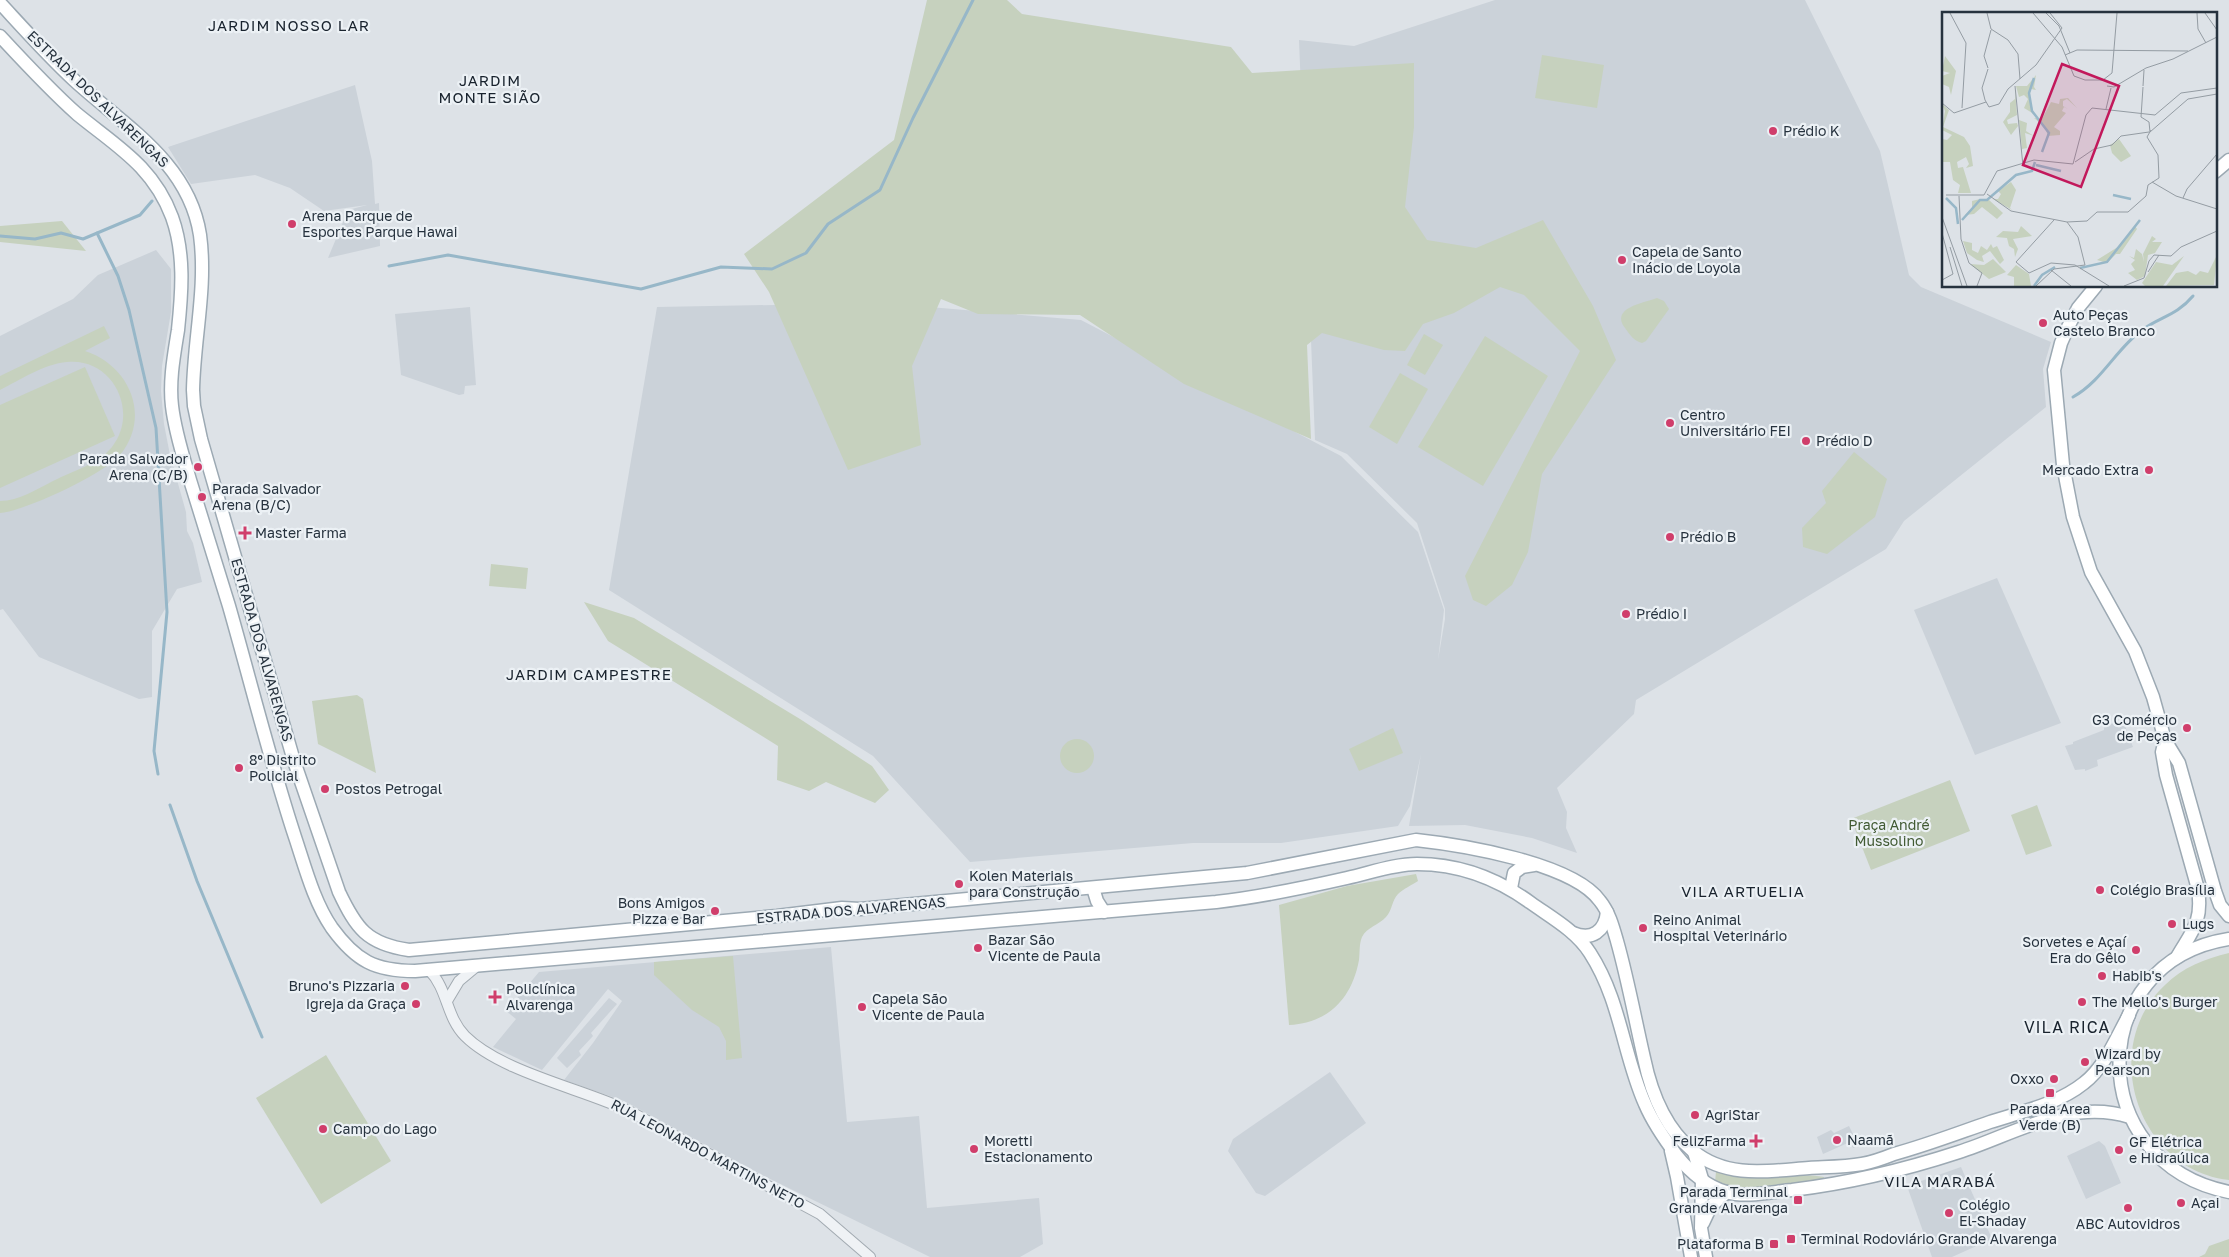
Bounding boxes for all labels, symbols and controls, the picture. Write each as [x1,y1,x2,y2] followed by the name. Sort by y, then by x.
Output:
[1942,12,2216,288] inset map
[208,16,370,34] district label: JARDIM NOSSO LAR
[24,27,173,171] street label: ESTRADA DOS ALVARENGAS
[439,71,541,106] district label: JARDIM MONTE SIÃO
[1783,122,1840,139] place label: Prédio K
[1767,125,1779,137] marker: Prédio K
[302,207,457,240] place label: Arena Parque de Esportes Parque Hawai
[286,218,298,230] marker: Arena Parque de Esportes Parque Hawai
[1632,243,1742,276] place label: Capela de Santo Inácio de Loyola
[1616,254,1628,266] marker: Capela de Santo Inácio de Loyola
[2053,306,2155,339] place label: Auto Peças Castelo Branco
[2037,317,2049,329] marker: Auto Peças Castelo Branco
[1680,406,1791,439] place label: Centro Universitário FEI
[1664,417,1676,429] marker: Centro Universitário FEI
[1816,432,1873,449] place label: Prédio D
[1800,435,1812,447] marker: Prédio D
[79,450,189,483] place label: Parada Salvador Arena (C/B)
[192,461,204,473] marker: Parada Salvador Arena (C/B)
[2042,461,2139,478] place label: Mercado Extra
[2143,464,2155,476] marker: Mercado Extra
[212,480,322,513] place label: Parada Salvador Arena (B/C)
[196,491,208,503] marker: Parada Salvador Arena (B/C)
[255,524,347,541] place label: Master Farma
[239,527,251,539] marker: Master Farma
[1680,528,1736,545] place label: Prédio B
[1664,531,1676,543] marker: Prédio B
[228,556,297,744] street label: ESTRADA DOS ALVARENGAS
[1636,605,1687,622] place label: Prédio I
[1620,608,1632,620] marker: Prédio I
[506,665,672,683] district label: JARDIM CAMPESTRE
[2092,711,2177,744] place label: G3 Comércio de Peças
[2181,722,2193,734] marker: G3 Comércio de Peças
[249,751,316,784] place label: 8º Distrito Policial
[233,762,245,774] marker: 8º Distrito Policial
[335,780,442,797] place label: Postos Petrogal
[319,783,331,795] marker: Postos Petrogal
[1848,816,1930,849] park label: Praça André Mussolino
[969,867,1080,900] place label: Kolen Materiais para Construção
[953,878,965,890] marker: Kolen Materiais para Construção
[2110,881,2215,898] place label: Colégio Brasília
[1681,882,1805,900] district label: VILA ARTUELIA
[2094,884,2106,896] marker: Colégio Brasília
[756,893,946,926] street label: ESTRADA DOS ALVARENGAS
[618,894,706,927] place label: Bons Amigos Pizza e Bar
[709,905,721,917] marker: Bons Amigos Pizza e Bar
[1653,911,1787,944] place label: Reino Animal Hospital Veterinário
[2182,915,2214,932] place label: Lugs
[2166,918,2178,930] marker: Lugs
[1637,922,1649,934] marker: Reino Animal Hospital Veterinário
[988,931,1101,964] place label: Bazar São Vicente de Paula
[2022,933,2127,966] place label: Sorvetes e Açaí Era do Gêlo
[972,942,984,954] marker: Bazar São Vicente de Paula
[2130,944,2142,956] marker: Sorvetes e Açaí Era do Gêlo
[2112,967,2162,984] place label: Habib's
[2096,970,2108,982] marker: Habib's
[288,977,395,994] place label: Bruno's Pizzaria
[399,980,411,992] marker: Bruno's Pizzaria
[506,980,575,1013] place label: Policlínica Alvarenga
[488,990,502,1004] marker: Policlínica Alvarenga
[872,990,985,1023] place label: Capela São Vicente de Paula
[2092,993,2218,1010] place label: The Mello's Burger
[306,995,406,1012] place label: Igreja da Graça
[2076,996,2088,1008] marker: The Mello's Burger
[410,998,422,1010] marker: Igreja da Graça
[856,1001,868,1013] marker: Capela São Vicente de Paula
[2024,1017,2110,1037] district label: VILA RICA
[2095,1045,2161,1078] place label: Wizard by Pearson
[2079,1056,2091,1068] marker: Wizard by Pearson
[2010,1070,2044,1087] place label: Oxxo
[2048,1073,2060,1085] marker: Oxxo
[2044,1087,2056,1099] marker: Parada Area Verde (B)
[608,1095,808,1212] street label: RUA LEONARDO MARTINS NETO
[2010,1100,2090,1133] place label: Parada Area Verde (B)
[1705,1106,1760,1123] place label: AgriStar
[1689,1109,1701,1121] marker: AgriStar
[333,1120,437,1137] place label: Campo do Lago
[317,1123,329,1135] marker: Campo do Lago
[1847,1131,1894,1148] place label: Naamã
[984,1132,1093,1165] place label: Moretti Estacionamento
[1673,1132,1746,1149] place label: FelizFarma
[2129,1133,2209,1166] place label: GF Elétrica e Hidraúlica
[1831,1134,1843,1146] marker: Naamã
[1750,1135,1762,1147] marker: FelizFarma
[968,1143,980,1155] marker: Moretti Estacionamento
[2113,1144,2125,1156] marker: GF Elétrica e Hidraúlica
[1884,1172,1996,1190] district label: VILA MARABÁ
[1669,1183,1788,1216] place label: Parada Terminal Grande Alvarenga
[1792,1194,1804,1206] marker: Parada Terminal Grande Alvarenga
[2191,1194,2220,1211] place label: Açai
[1959,1196,2026,1229] place label: Colégio El-Shaday
[2175,1197,2187,1209] marker: Açai
[2122,1202,2134,1214] marker: ABC Autovidros
[1943,1207,1955,1219] marker: Colégio El-Shaday
[2076,1215,2180,1232] place label: ABC Autovidros
[1801,1230,2057,1247] place label: Terminal Rodoviário Grande Alvarenga
[1785,1233,1797,1245] marker: Terminal Rodoviário Grande Alvarenga
[1677,1235,1764,1252] place label: Plataforma B
[1768,1238,1780,1250] marker: Plataforma B

